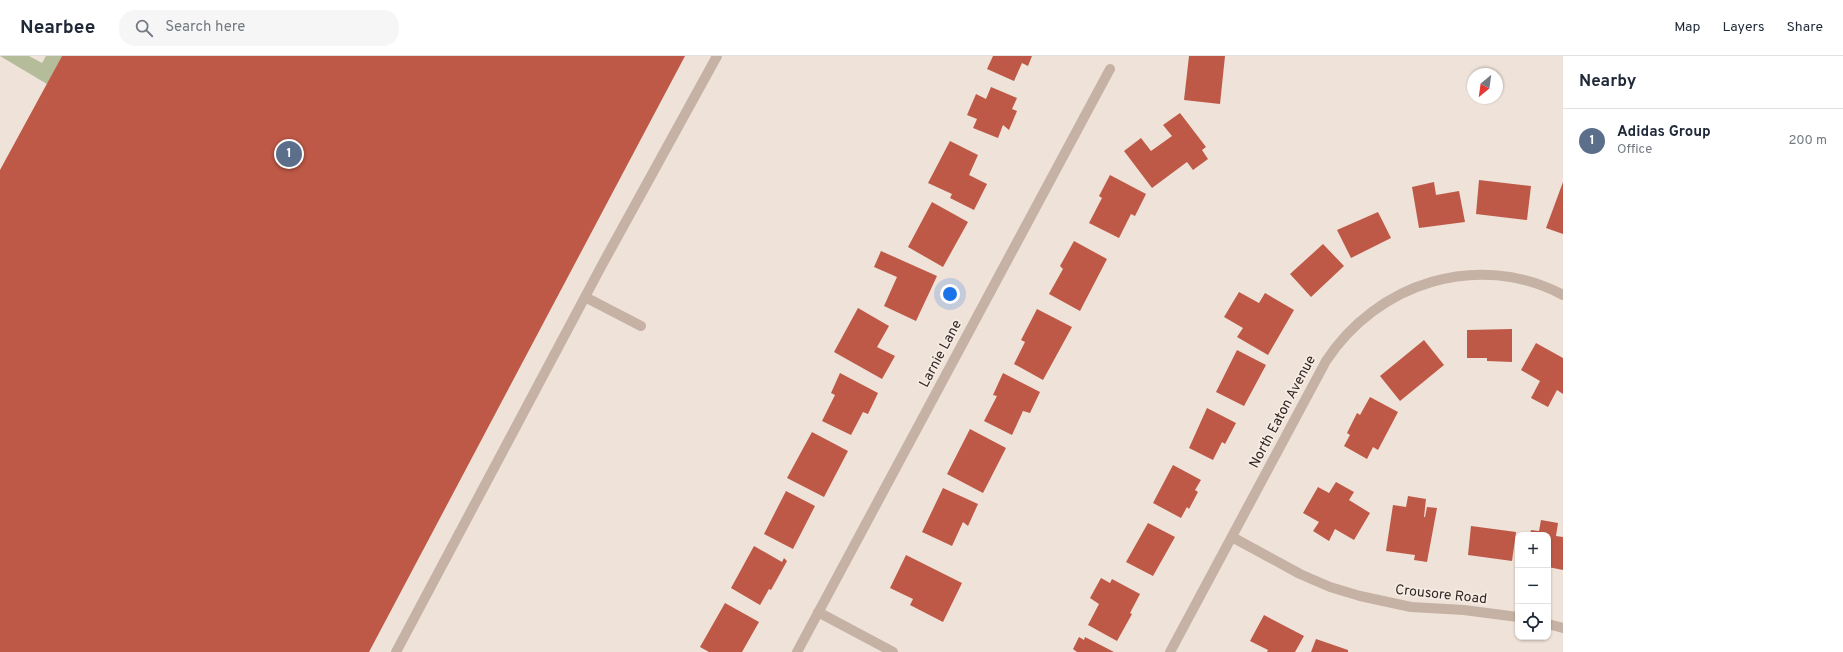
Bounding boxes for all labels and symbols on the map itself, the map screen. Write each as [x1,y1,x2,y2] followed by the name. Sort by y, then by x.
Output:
[1467,68,1503,104] north arrow
[276,139,302,169] pin: 1
[940,284,960,304] your location
[916,317,966,391] street label: Larnie Lane
[1246,353,1320,471] street label: North Eaton Avenue
[1394,582,1488,608] street label: Crousore Road

